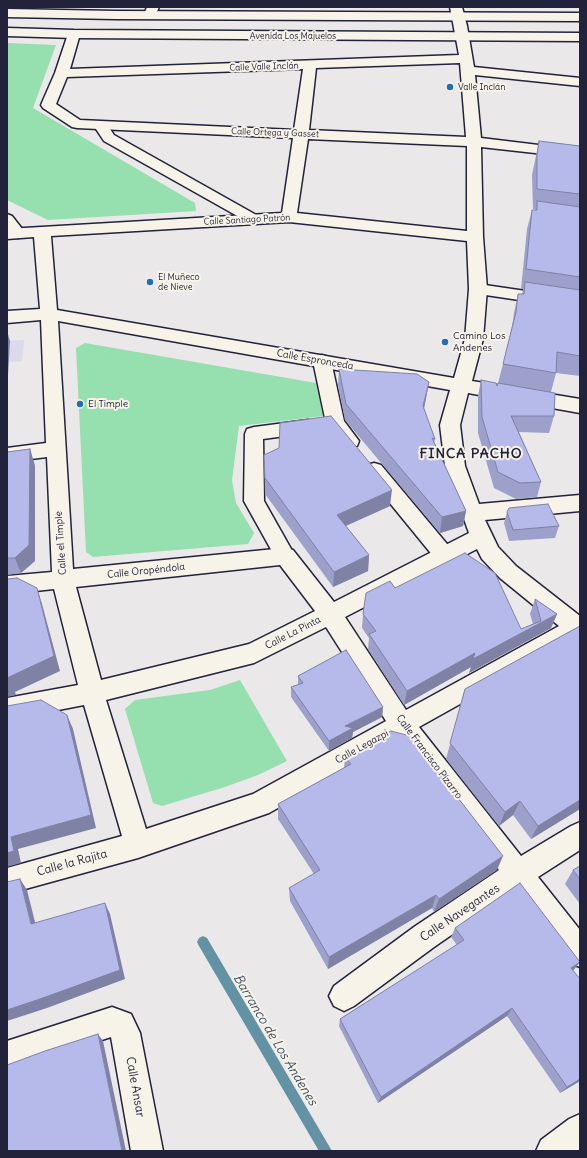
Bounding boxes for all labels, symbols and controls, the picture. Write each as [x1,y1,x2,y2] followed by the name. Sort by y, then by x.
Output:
[250,31,336,41] street label: Avenida Los Majuelos
[229,60,299,74] street label: Calle Valle Inclán
[445,82,455,92] marker: Valle Inclán
[458,82,505,92] place label: Valle Inclán
[231,126,319,140] street label: Calle Ortega y Gasset
[203,212,291,228] street label: Calle Santiago Patrón
[158,272,200,293] place label: El Muñeco de Nieve
[145,277,155,287] marker: El Muñeco de Nieve
[453,330,505,354] place label: Camino Los Andenes
[440,337,450,347] marker: Camino Los Andenes
[276,347,354,373] street label: Calle Espronceda
[88,398,128,410] place label: El Timple
[75,399,85,409] marker: El Timple
[419,446,523,462] district label: FINCA PACHO
[53,511,69,575] street label: Calle el Timple
[107,561,185,581] street label: Calle Oropéndola
[263,614,323,652] street label: Calle La Pinta
[393,712,465,802] street label: Calle Francisco Pizarro
[333,727,391,767] street label: Calle Legazpi
[35,847,109,879] street label: Calle la Rajita
[417,881,503,945] street label: Calle Navegantes
[230,972,320,1108] water label: Barranco de Los Andenes
[123,1056,147,1118] street label: Calle Ansar

